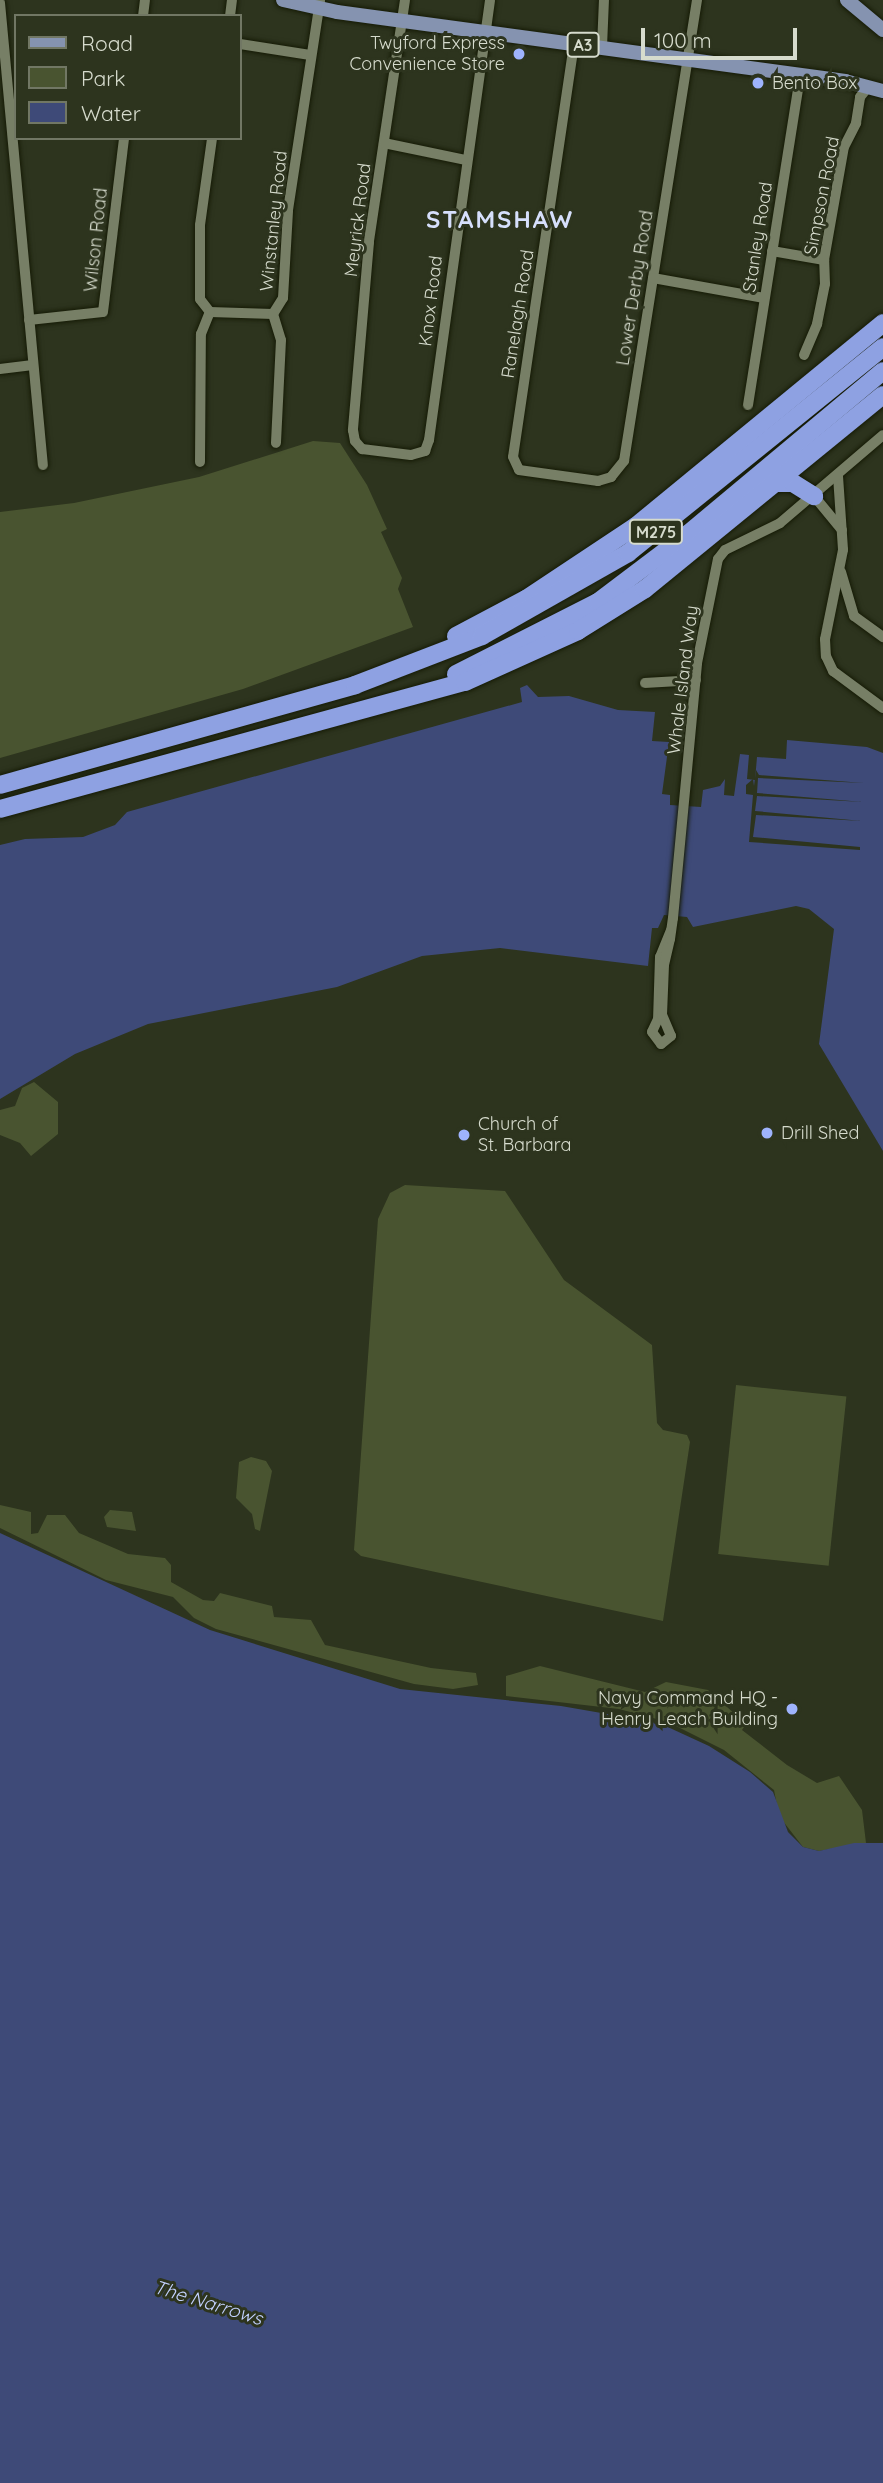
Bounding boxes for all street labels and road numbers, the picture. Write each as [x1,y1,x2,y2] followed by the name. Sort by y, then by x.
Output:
[566,32,600,58] road number: A3
[800,135,844,257] street label: Simpson Road
[256,150,292,292] street label: Winstanley Road
[340,162,376,278] street label: Meyrick Road
[739,180,777,294] street label: Stanley Road
[80,187,112,293] street label: Wilson Road
[612,209,658,367] street label: Lower Derby Road
[497,248,539,380] street label: Ranelagh Road
[415,254,447,348] street label: Knox Road
[628,520,684,544] road number: M275
[663,604,703,756] street label: Whale Island Way

